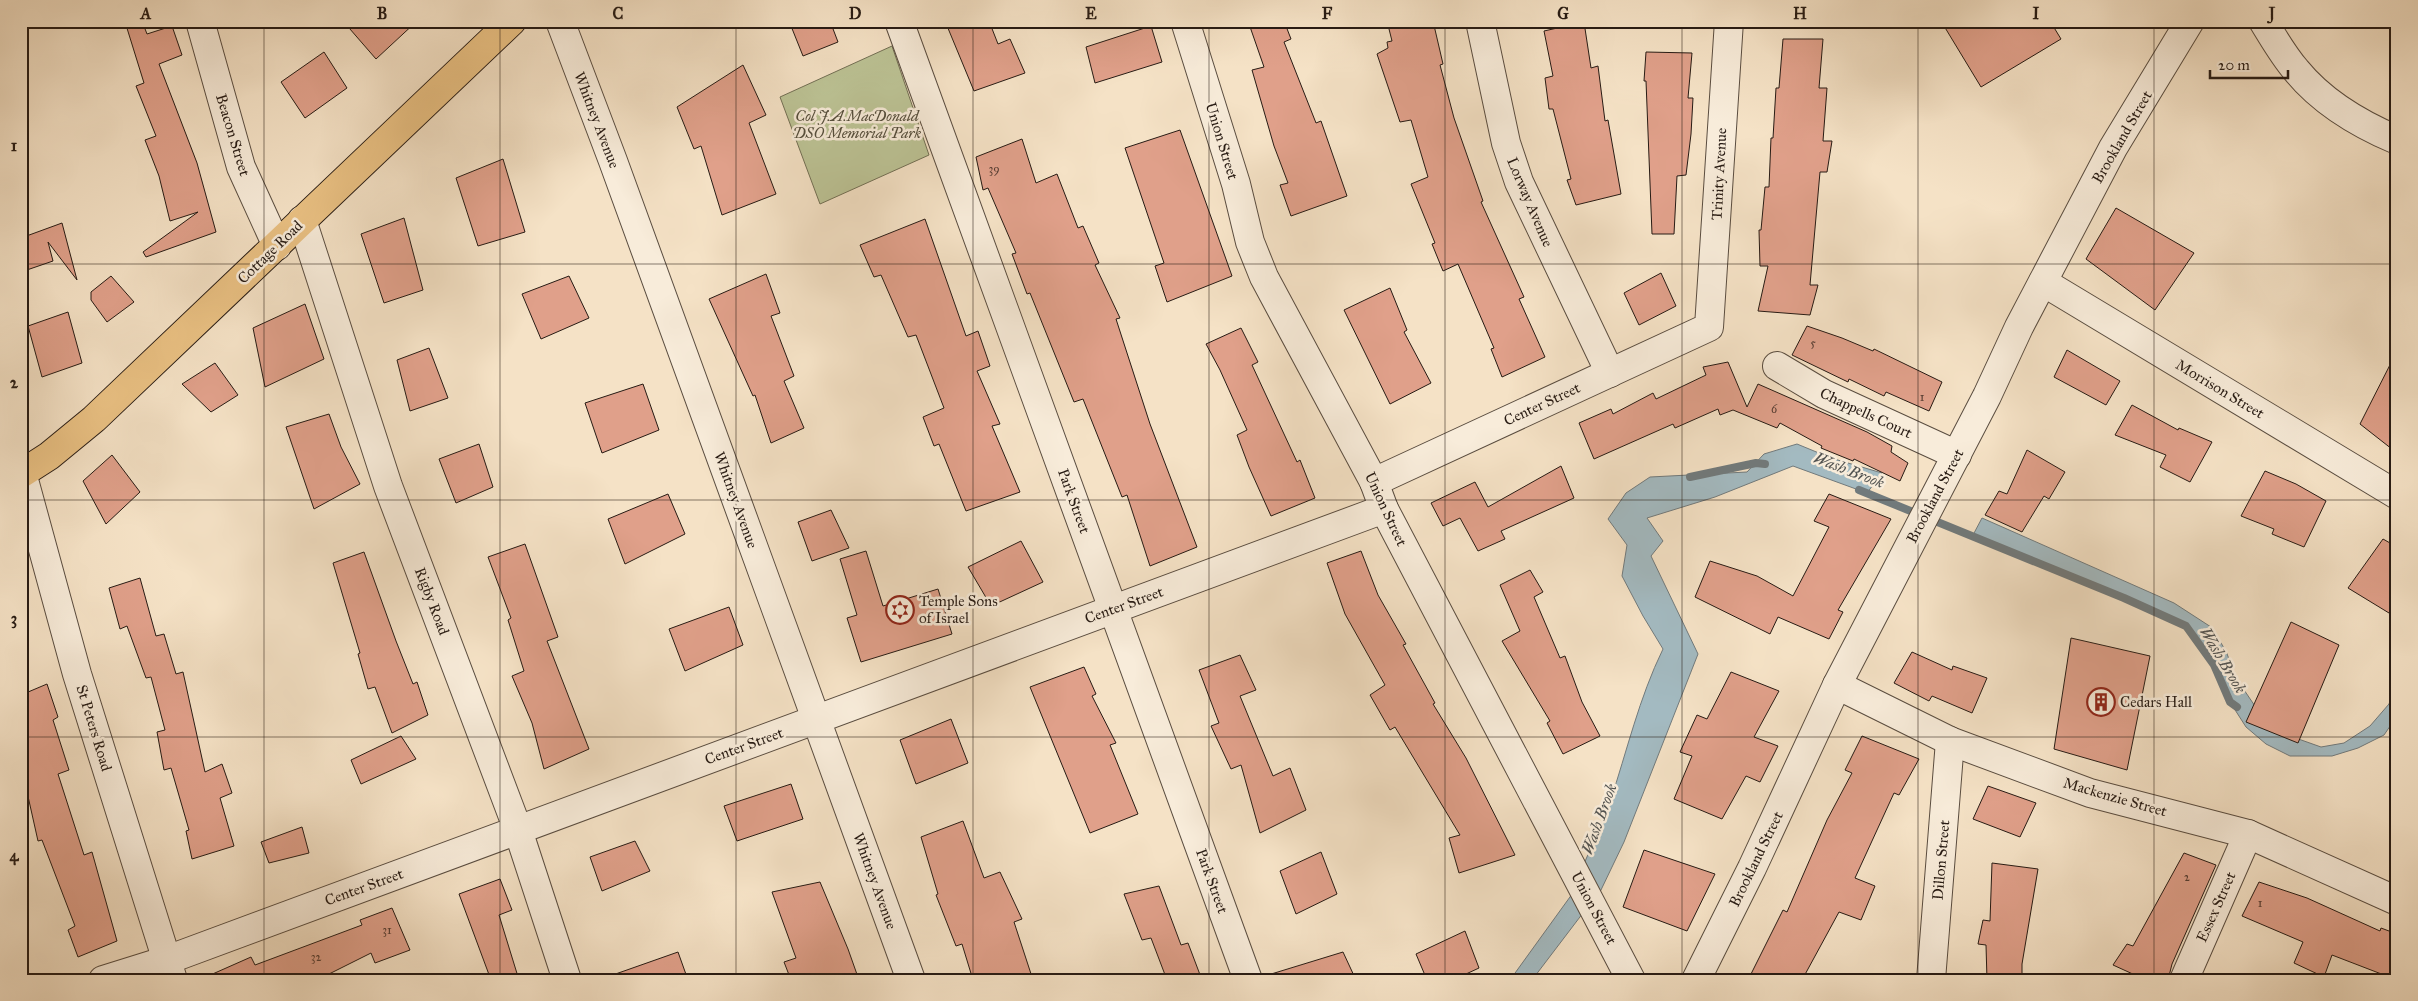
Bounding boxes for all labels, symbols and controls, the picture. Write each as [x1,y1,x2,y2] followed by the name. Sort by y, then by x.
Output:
[140,4,152,23] text: A
[377,4,387,23] text: B
[613,4,624,23] text: C
[849,4,862,23] text: D
[1085,4,1097,23] text: E
[1322,4,1333,23] text: F
[1557,4,1569,23] text: G
[1793,4,1807,23] text: H
[2033,4,2040,23] text: I
[2267,4,2276,24] text: J
[2210,48,2288,80] scale bar
[2218,56,2250,74] text: 20 m
[570,69,624,171] street label: Whitney Avenue
[2088,87,2156,187] street label: Brookland Street
[212,92,254,179] street label: Beacon Street
[1202,100,1242,183] street label: Union Street
[793,107,922,142] park label: Col J.A.MacDonald DSO Memorial Park
[1708,127,1730,221] street label: Trinity Avenue
[11,136,18,155] text: 1
[1503,154,1557,250] street label: Lorway Avenue
[988,162,1000,176] house number: 39
[234,216,307,287] street label: Cottage Road
[1810,336,1816,350] house number: 5
[2172,356,2268,423] street label: Morrison Street
[10,373,19,392] text: 2
[1501,378,1584,430] street label: Center Street
[1817,384,1916,443] street label: Chappells Court
[1920,390,1925,404] house number: 1
[1771,402,1778,416] house number: 6
[1903,445,1968,546] street label: Brookland Street
[1811,448,1887,492] water label: Wash Brook
[710,449,762,551] street label: Whitney Avenue
[1054,466,1094,536] street label: Park Street
[1361,469,1411,550] street label: Union Street
[411,565,453,638] street label: Rigby Road
[1082,582,1166,628] street label: Center Street
[919,592,998,627] place label: Temple Sons of Israel
[885,595,915,625] synagogue icon: Temple Sons of Israel
[11,609,17,629] text: 3
[2196,623,2250,697] water label: Wash Brook
[72,683,116,774] street label: St Peters Road
[2086,687,2116,717] building icon: Cedars Hall
[2120,693,2193,711] place label: Cedars Hall
[702,723,786,769] street label: Center Street
[2061,774,2170,821] street label: Mackenzie Street
[1577,781,1621,857] water label: Wash Brook
[1725,808,1787,910] street label: Brookland Street
[1929,819,1954,901] street label: Dillon Street
[849,830,901,932] street label: Whitney Avenue
[10,846,20,866] text: 4
[1192,846,1232,916] street label: Park Street
[322,864,406,910] street label: Center Street
[1567,868,1621,948] street label: Union Street
[2193,868,2240,945] street label: Essex Street
[2184,870,2190,884] house number: 2
[2258,896,2263,910] house number: 1
[382,923,392,937] house number: 31
[311,950,321,964] house number: 32

